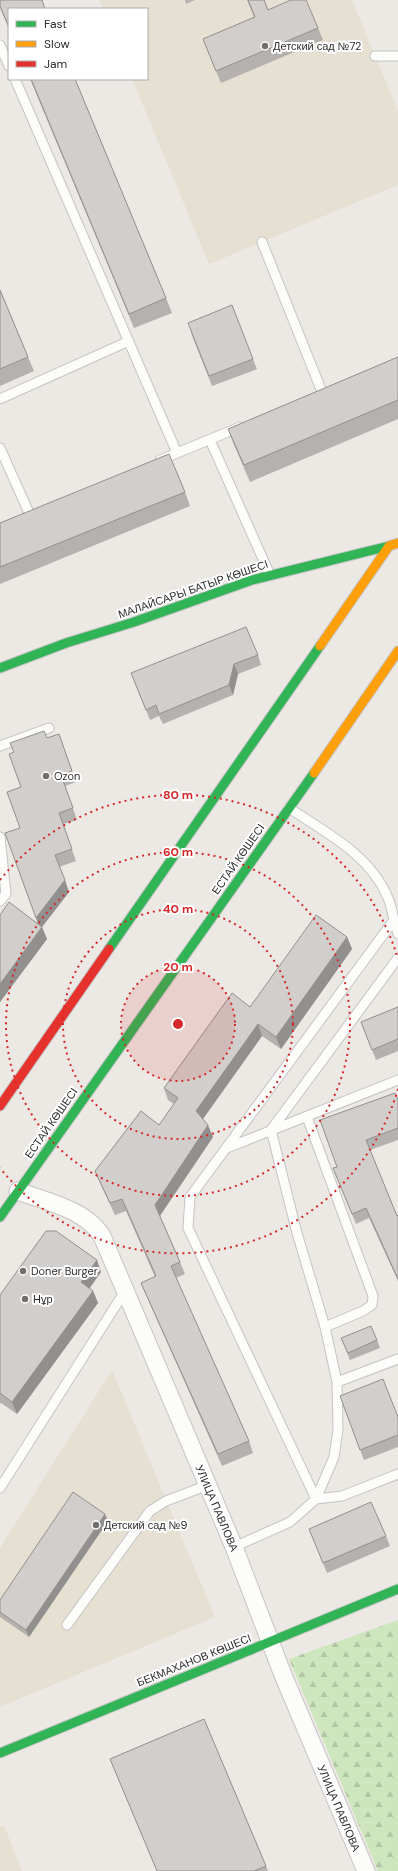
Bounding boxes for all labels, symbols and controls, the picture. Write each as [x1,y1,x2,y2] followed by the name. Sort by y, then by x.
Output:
[8,8,148,80] legend
[44,16,67,32] text: Fast
[44,36,70,52] text: Slow
[273,39,361,53] place label: Детский сад №72
[260,41,270,51] marker: Детский сад №72
[44,56,67,72] text: Jam
[116,557,270,621] street label: МАЛАЙСАРЫ БАТЫР КӨШЕСІ
[54,769,80,783] place label: Ozon
[41,771,51,781] marker: Ozon
[163,787,193,803] text: 80 m
[209,821,267,897] street label: ЕСТАЙ КӨШЕСІ
[163,844,193,860] text: 60 m
[163,901,193,917] text: 40 m
[163,959,193,975] text: 20 m
[171,1017,185,1031] centre of rings
[22,1085,80,1161] street label: ЕСТАЙ КӨШЕСІ
[31,1264,98,1278] place label: Doner Burger
[18,1266,28,1276] marker: Doner Burger
[33,1292,53,1306] place label: Нұр
[20,1294,30,1304] marker: Нұр
[192,1463,242,1554] street label: УЛИЦА ПАВЛОВА
[104,1518,187,1532] place label: Детский сад №9
[91,1520,101,1530] marker: Детский сад №9
[135,1631,253,1689] street label: БЕКМАХАНОВ КӨШЕСІ
[314,1763,364,1854] street label: УЛИЦА ПАВЛОВА

